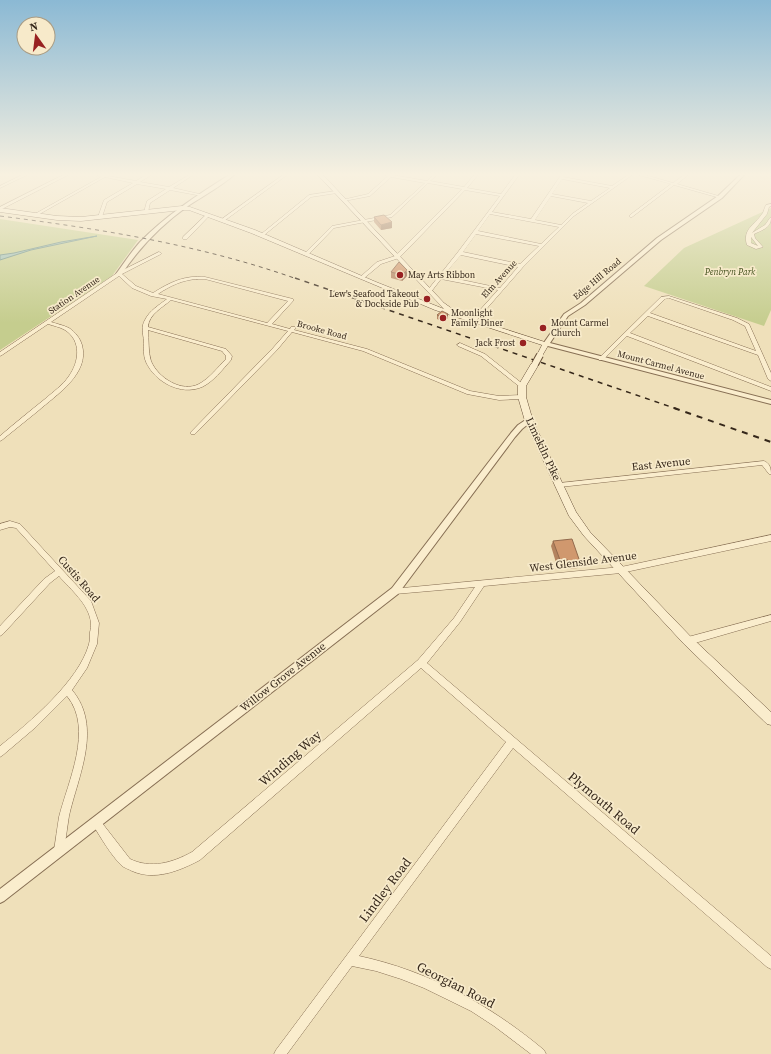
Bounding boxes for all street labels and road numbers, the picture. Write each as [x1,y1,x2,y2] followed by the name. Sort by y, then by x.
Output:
[570,255,624,303] street label: Edge Hill Road
[479,257,520,301] street label: Elm Avenue
[46,273,102,317] street label: Station Avenue
[296,318,348,342] street label: Brooke Road
[616,348,706,382] street label: Mount Carmel Avenue
[522,415,564,483] street label: Limekiln Pike
[631,453,692,475] street label: East Avenue
[529,548,638,576] street label: West Glenside Avenue
[55,553,104,606] street label: Custis Road
[237,639,329,715] street label: Willow Grove Avenue
[255,726,325,790] street label: Winding Way
[564,768,644,838] street label: Plymouth Road
[355,854,415,926] street label: Lindley Road
[414,958,499,1012] street label: Georgian Road

